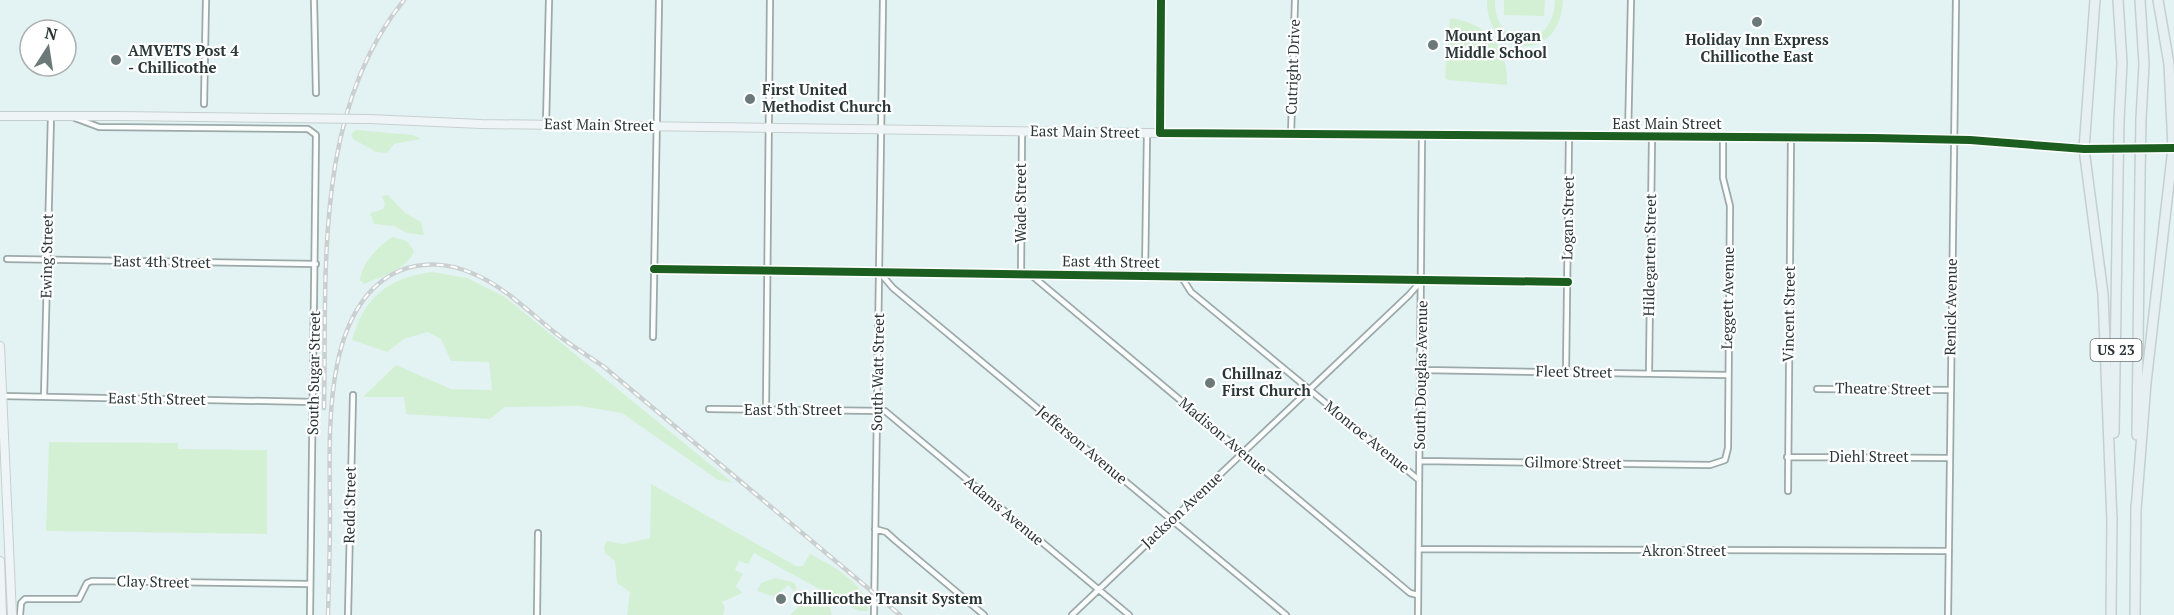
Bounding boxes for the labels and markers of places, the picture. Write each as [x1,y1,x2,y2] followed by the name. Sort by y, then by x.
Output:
[1750,15,1764,29] marker: Holiday Inn Express Chillicothe East
[1445,25,1547,62] place label: Mount Logan Middle School
[1685,29,1829,66] place label: Holiday Inn Express Chillicothe East
[1426,38,1440,52] marker: Mount Logan Middle School
[128,40,239,77] place label: AMVETS Post 4 - Chillicothe
[109,53,123,67] marker: AMVETS Post 4 - Chillicothe
[762,79,892,116] place label: First United Methodist Church
[743,92,757,106] marker: First United Methodist Church
[1222,363,1311,400] place label: Chillnaz First Church
[1203,376,1217,390] marker: Chillnaz First Church
[793,588,983,608] place label: Chillicothe Transit System
[774,592,788,606] marker: Chillicothe Transit System

